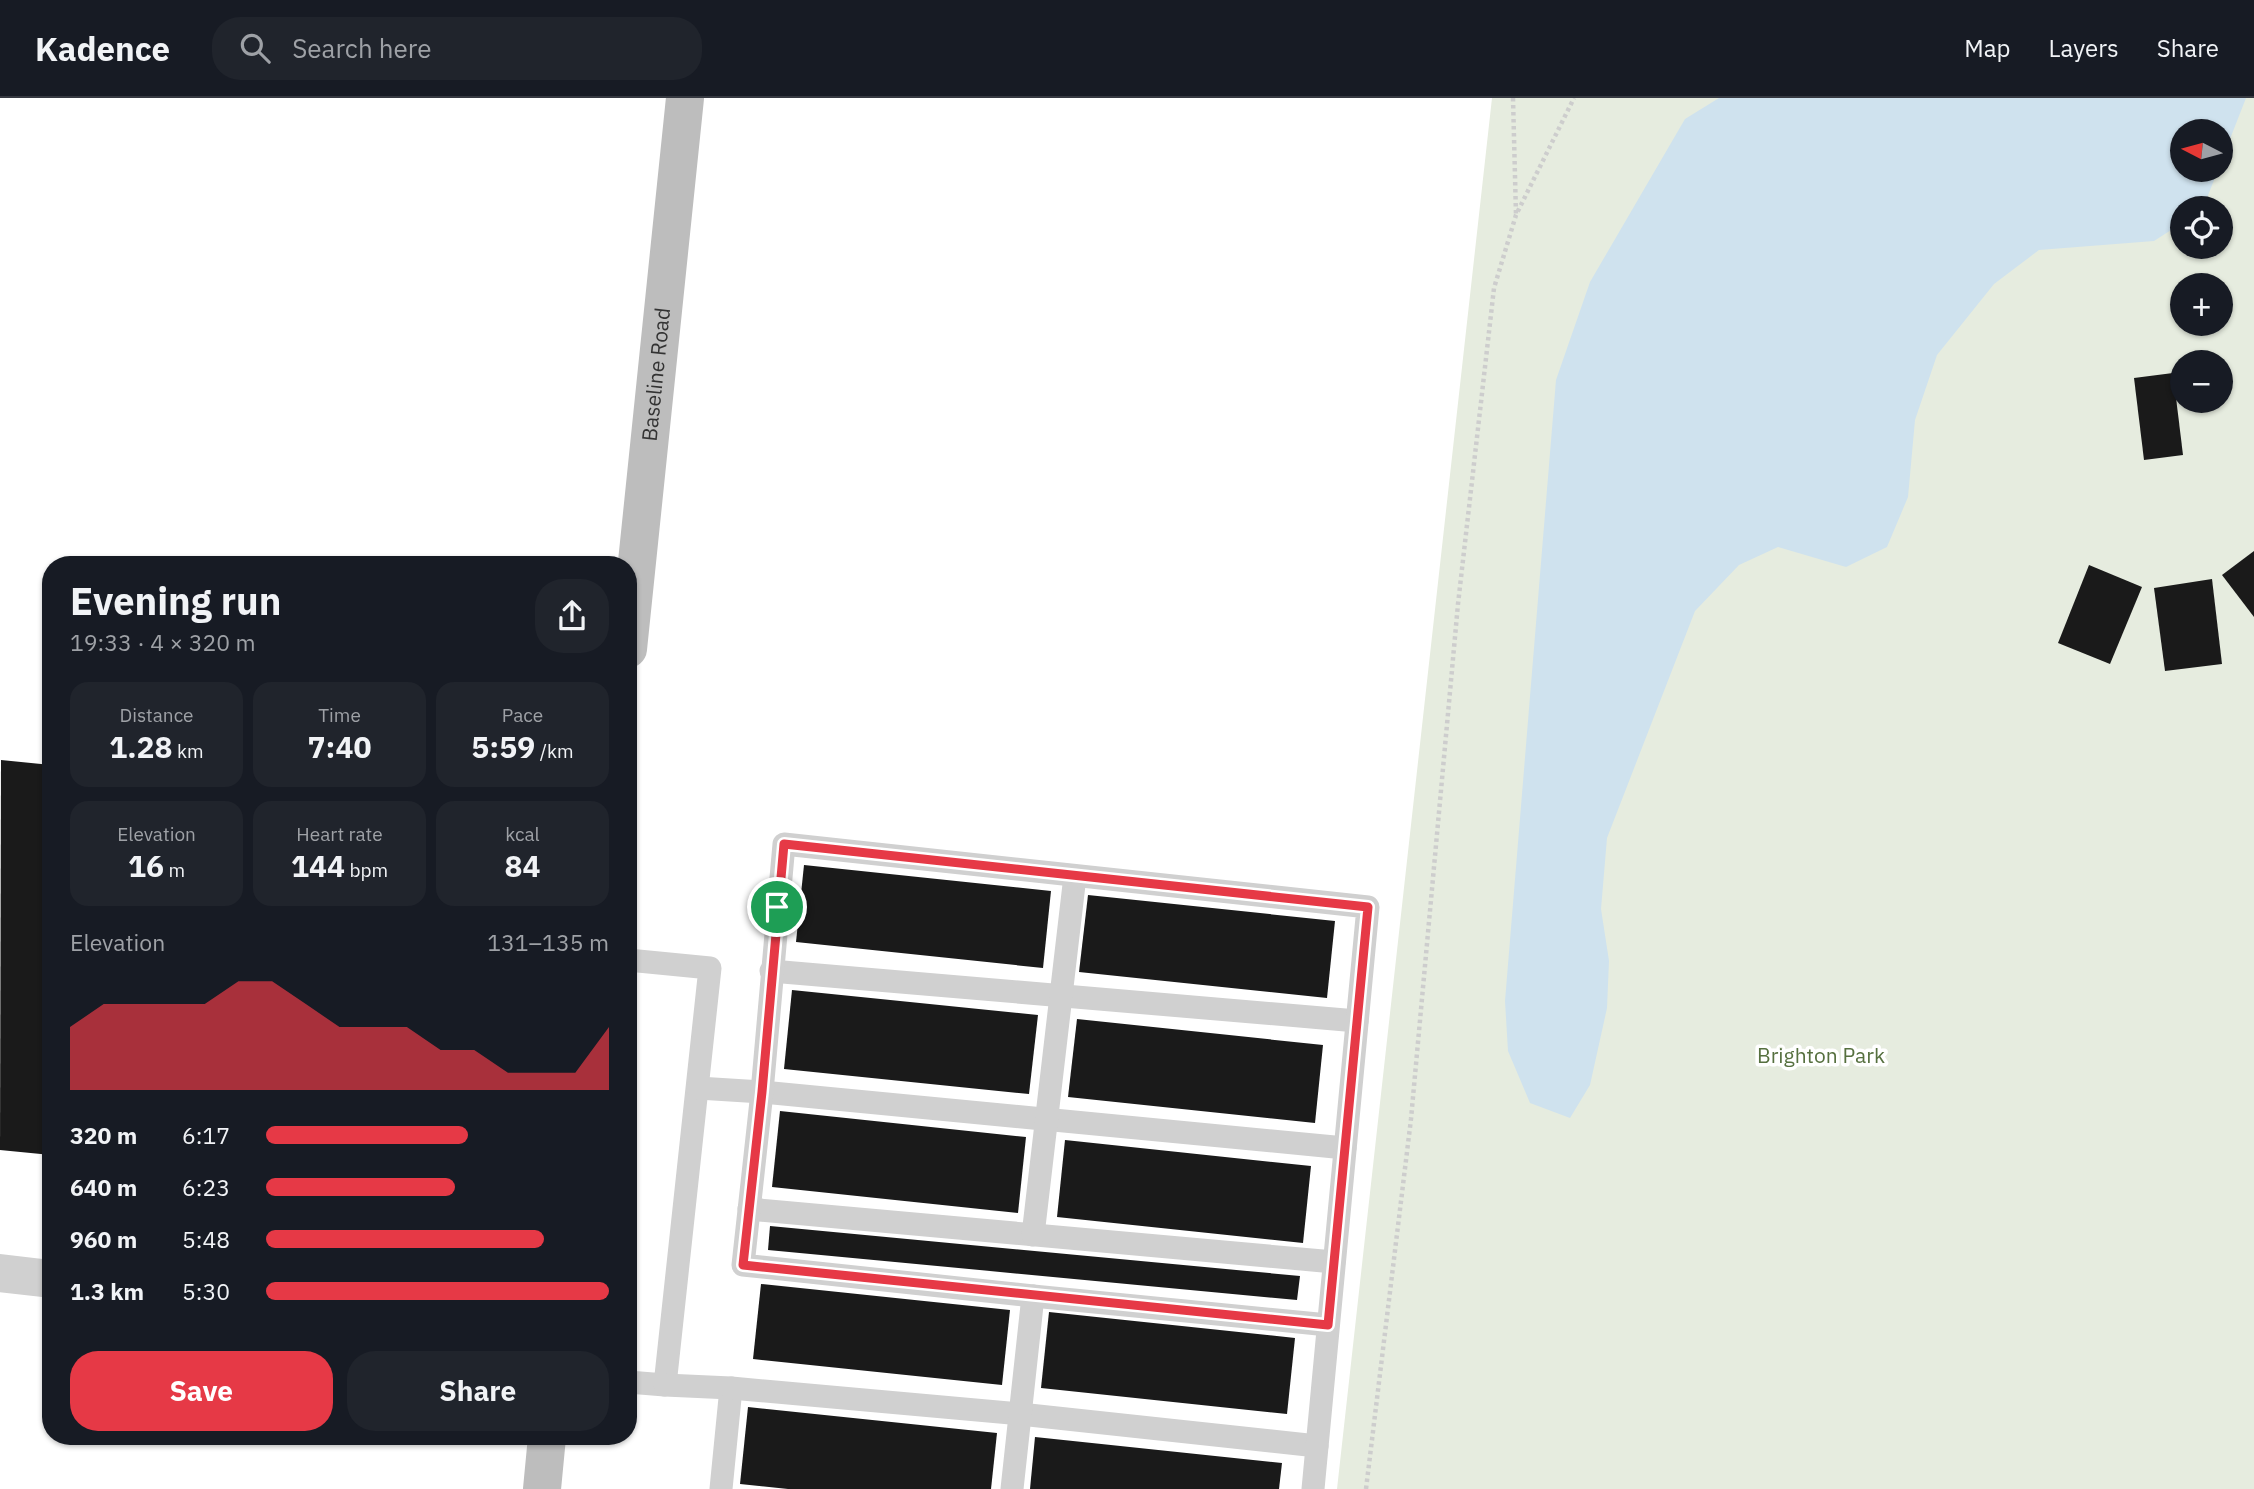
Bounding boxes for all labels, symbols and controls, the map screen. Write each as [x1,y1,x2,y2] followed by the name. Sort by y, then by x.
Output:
[212,17,702,80] search box
[35,27,170,70] text: Kadence
[236,29,274,67] icon: search
[292,31,432,65] text: Search here
[1964,32,2011,64] text: Map
[2049,32,2119,64] text: Layers
[2157,32,2219,64] text: Share
[2170,119,2233,182] north arrow
[2170,119,2233,413] map controls
[2170,196,2233,259] button: locate
[2170,273,2233,336] button: +
[635,306,676,443] street label: Baseline Road
[2170,350,2233,413] button: −
[70,576,281,625] text: Evening run
[535,579,609,653] button: share
[70,627,256,657] text: 19:33 · 4 × 320 m
[119,703,194,727] text: Distance
[318,703,361,727] text: Time
[502,703,543,727] text: Pace
[109,727,173,766] text: 1.28
[308,727,371,766] text: 7:40
[471,727,535,766] text: 5:59
[173,739,204,763] text: km
[535,739,574,763] text: /km
[117,822,196,846] text: Elevation
[296,822,383,846] text: Heart rate
[505,822,540,846] text: kcal
[128,846,164,885] text: 16
[291,846,345,885] text: 144
[505,846,541,885] text: 84
[164,858,185,882] text: m
[345,858,388,882] text: bpm
[747,877,807,937] pin
[758,888,796,926] icon: arrive
[70,927,165,957] text: Elevation
[487,927,609,957] text: 131–135 m
[1757,1041,1885,1069] park label: Brighton Park
[70,1120,137,1150] text: 320 m
[182,1120,230,1150] text: 6:17
[70,1172,137,1202] text: 640 m
[182,1172,230,1202] text: 6:23
[70,1224,137,1254] text: 960 m
[182,1224,230,1254] text: 5:48
[70,1276,144,1306] text: 1.3 km
[182,1276,230,1306] text: 5:30
[70,1351,333,1431] button: Save
[347,1351,609,1431] button: Share

